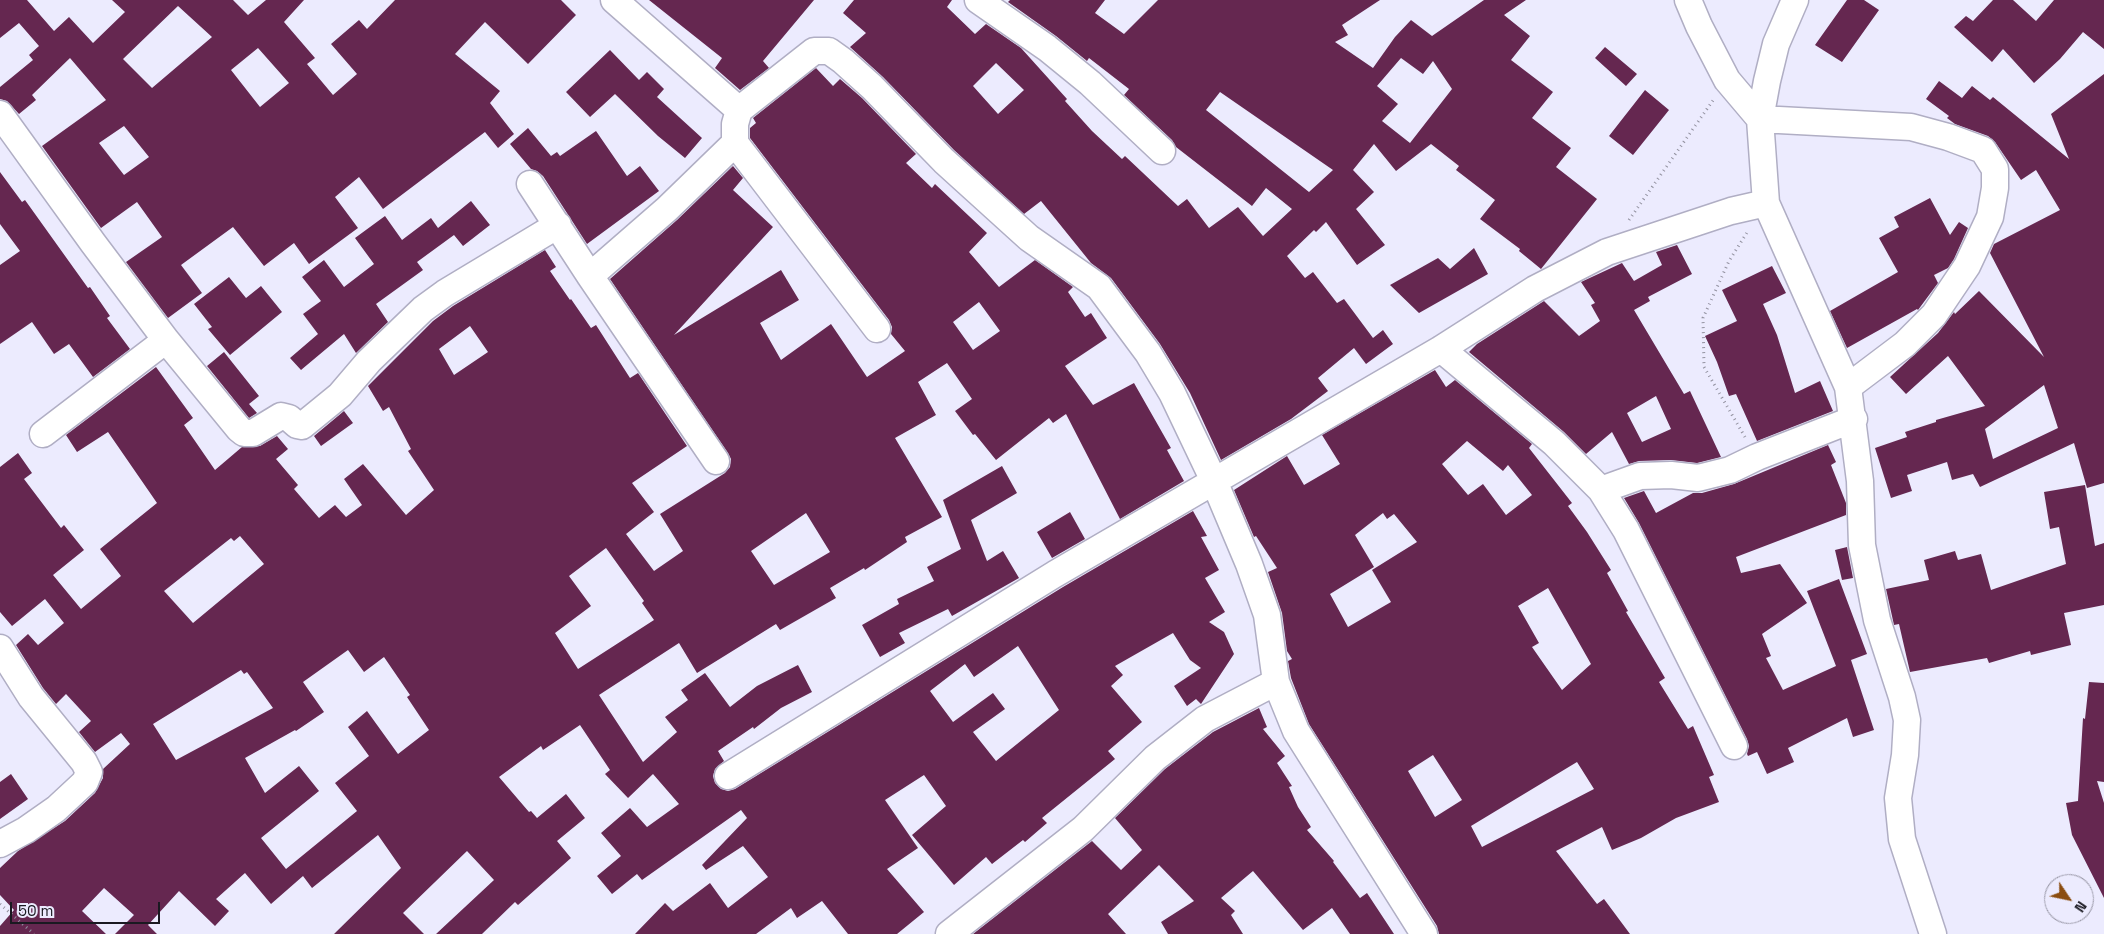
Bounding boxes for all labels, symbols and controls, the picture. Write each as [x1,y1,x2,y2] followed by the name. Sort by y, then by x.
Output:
[2044,874,2094,924] north arrow
[12,892,162,924] scale bar
[2071,898,2091,916] text: N
[18,901,53,920] text: 50 m

